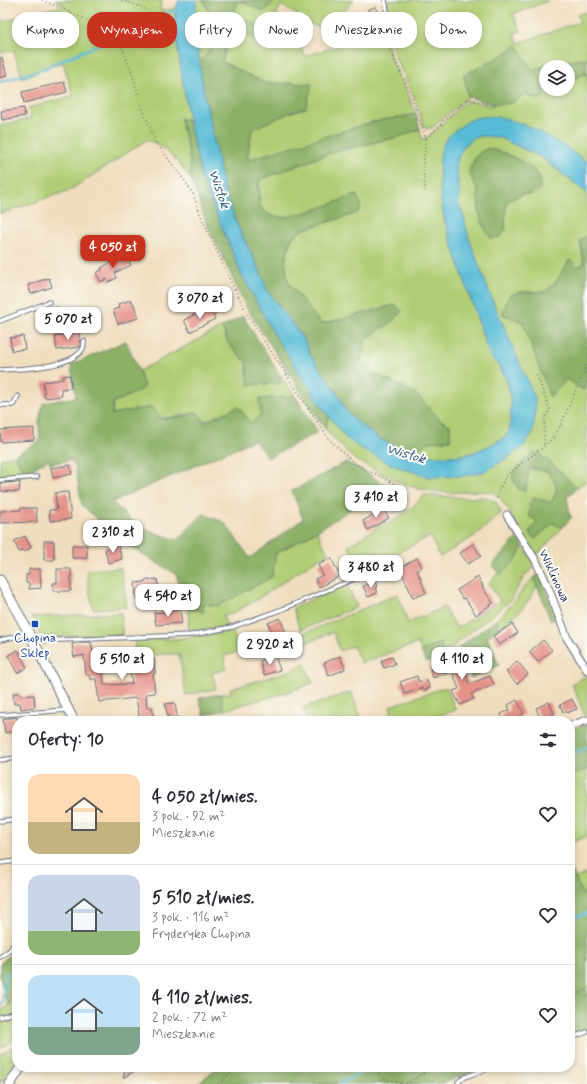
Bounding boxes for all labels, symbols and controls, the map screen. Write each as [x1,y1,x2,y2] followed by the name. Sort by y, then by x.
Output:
[12,12,79,48] chip: Kupno
[87,12,177,48] chip: Wynajem
[185,12,246,48] chip: Filtry
[254,12,313,48] chip: Nowe
[321,12,417,48] chip: Mieszkanie
[425,12,482,48] chip: Dom
[539,60,575,96] map controls
[539,60,575,96] button: layers
[204,167,234,212] water label: Wisłok
[72,235,154,269] pin: 4 050 zł
[89,239,137,256] text: 4 050 zł
[159,286,241,320] pin: 3 070 zł
[177,290,223,307] text: 3 070 zł
[27,307,109,341] pin: 5 070 zł
[44,311,92,328] text: 5 070 zł
[384,440,429,468] water label: Wisłok
[335,485,417,519] pin: 3 410 zł
[354,489,398,506] text: 3 410 zł
[72,520,154,554] pin: 2 310 zł
[92,524,134,541] text: 2 310 zł
[534,547,574,605] street label: Wiklinowa
[330,555,412,589] pin: 3 480 zł
[348,559,394,576] text: 3 480 zł
[127,584,209,618] pin: 4 540 zł
[144,588,192,605] text: 4 540 zł
[30,619,40,629] marker: Chopina Sklep
[14,630,56,662] place label: Chopina Sklep
[229,632,311,666] pin: 2 920 zł
[247,636,294,653] text: 2 920 zł
[81,647,163,681] pin: 5 510 zł
[421,647,503,681] pin: 4 110 zł
[100,651,144,668] text: 5 510 zł
[440,651,484,668] text: 4 110 zł
[28,729,104,751] text: Oferty: 10
[537,729,559,751] icon: filters
[152,786,258,808] text: 4 050 zł/mies.
[60,790,108,838] icon: home
[537,803,559,825] icon: heart
[152,808,225,825] text: 3 pok. · 92 m²
[152,825,215,842] text: Mieszkanie
[152,887,254,909] text: 5 510 zł/mies.
[60,891,108,939] icon: home
[537,904,559,926] icon: heart
[152,909,229,926] text: 3 pok. · 116 m²
[152,926,251,943] text: Fryderyka Chopina
[152,987,252,1009] text: 4 110 zł/mies.
[60,991,108,1039] icon: home
[537,1004,559,1026] icon: heart
[152,1009,227,1026] text: 2 pok. · 72 m²
[152,1026,215,1043] text: Mieszkanie

